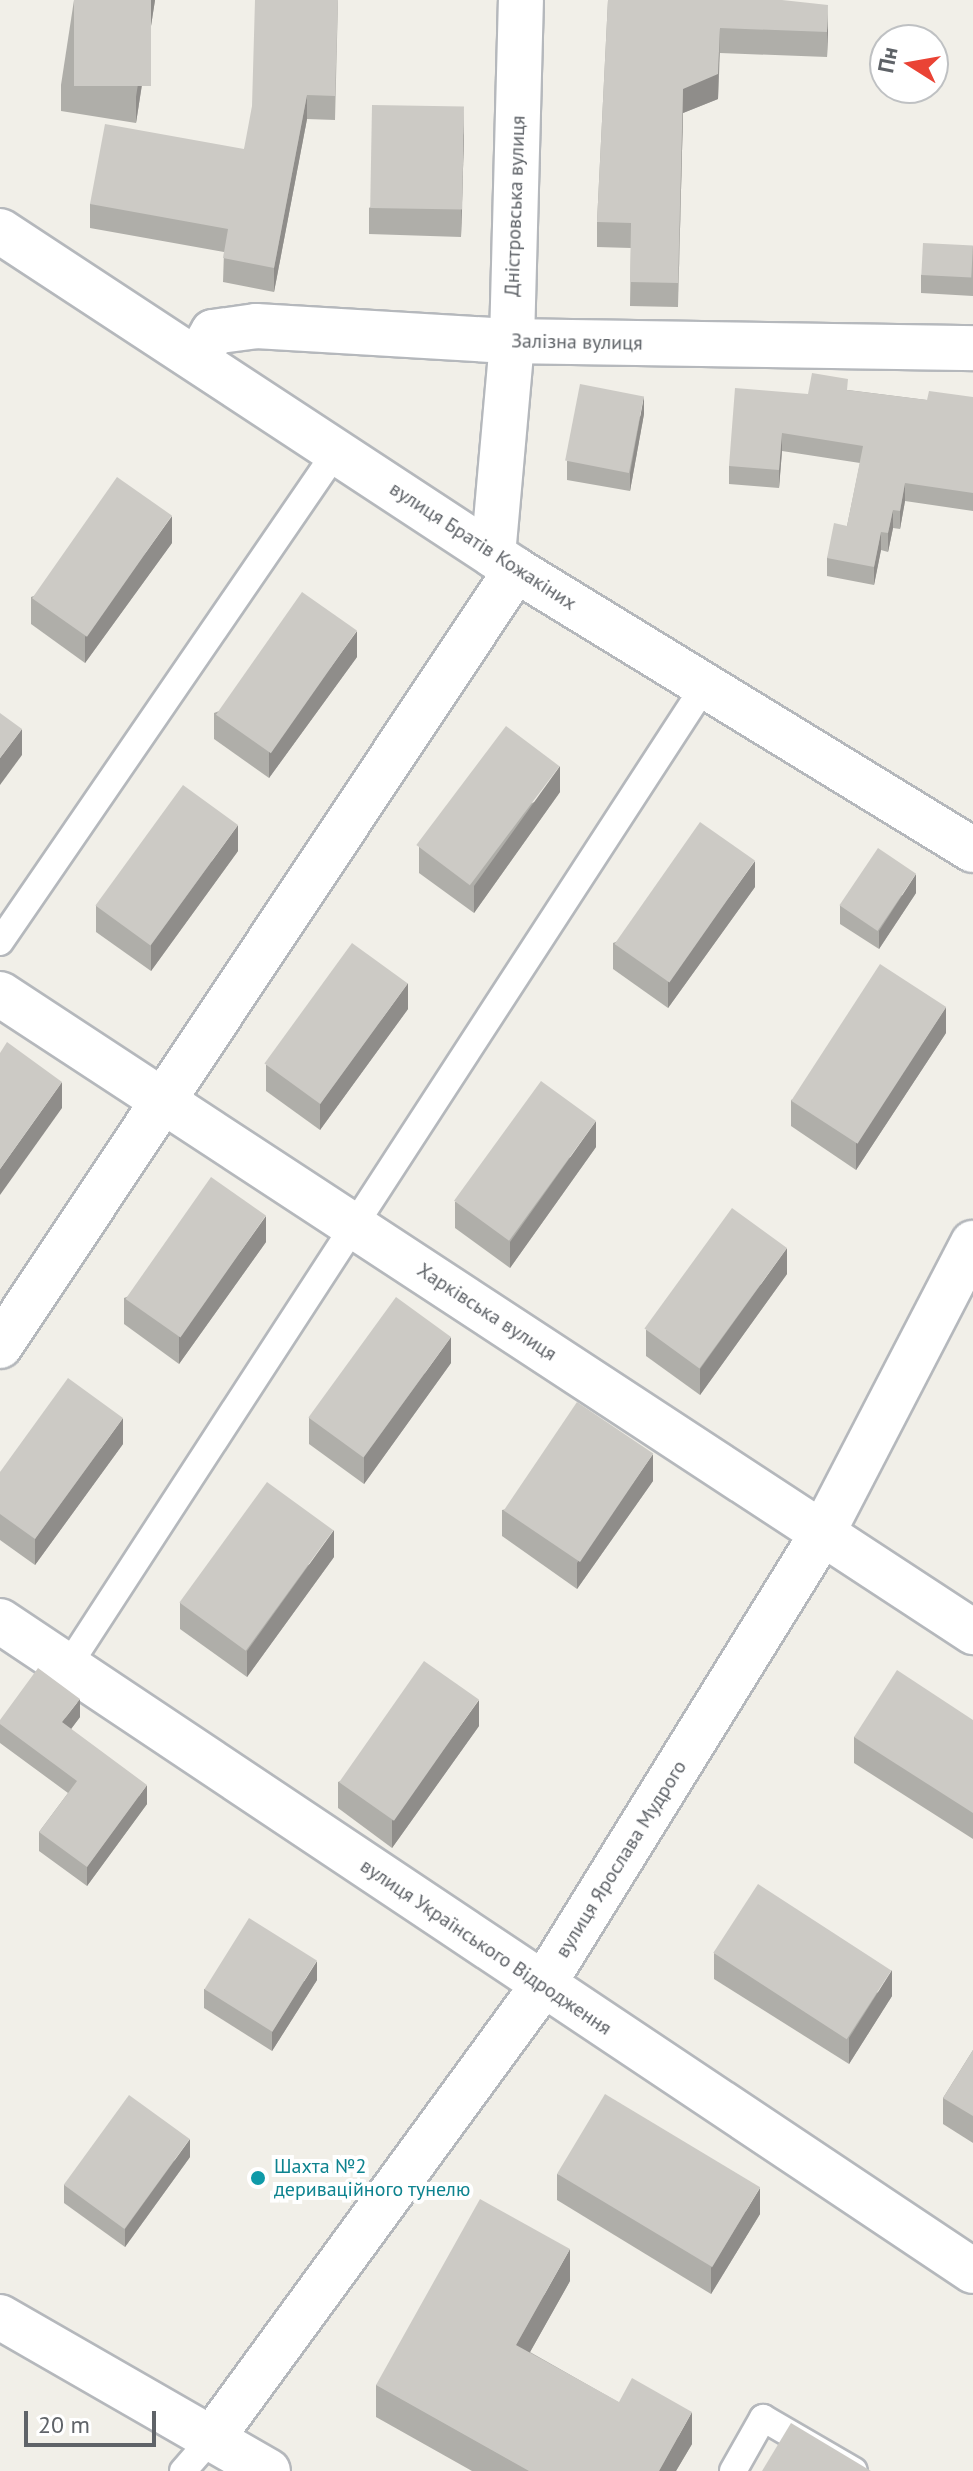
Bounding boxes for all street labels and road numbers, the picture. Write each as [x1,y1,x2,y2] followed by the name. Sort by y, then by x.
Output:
[500,115,530,297] street label: Дністровська вулиця
[511,329,643,355] street label: Залізна вулиця
[385,477,581,615] street label: вулиця Братів Кожакіних
[413,1258,561,1366] street label: Харківська вулиця
[550,1756,692,1962] street label: вулиця Ярослава Мудрого
[356,1854,616,2040] street label: вулиця Українського Відродження

